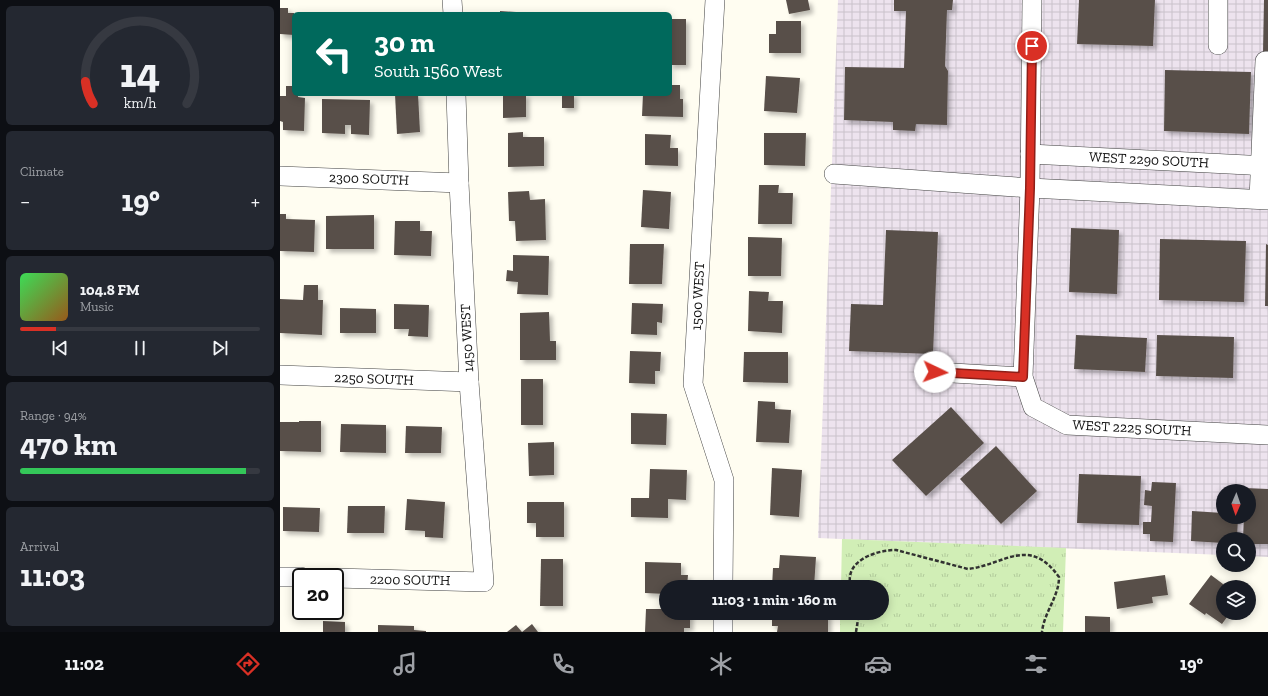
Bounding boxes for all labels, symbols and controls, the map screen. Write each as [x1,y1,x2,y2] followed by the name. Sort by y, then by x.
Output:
[374,26,435,59] text: 30 m
[308,28,360,80] icon: left
[1015,29,1049,63] pin
[1021,35,1043,57] icon: arrive
[120,47,160,97] text: 14
[374,60,502,82] text: South 1560 West
[124,94,156,111] text: km/h
[1088,148,1210,172] street label: WEST 2290 SOUTH
[20,164,64,179] text: Climate
[329,169,409,189] street label: 2300 SOUTH
[121,183,160,219] text: 19°
[20,188,30,215] text: −
[251,188,260,215] text: +
[688,261,708,331] street label: 1500 WEST
[80,281,140,299] text: 104.8 FM
[80,299,114,314] text: Music
[457,303,477,373] street label: 1450 WEST
[49,337,71,359] icon: previous
[129,337,151,359] icon: pause
[209,337,231,359] icon: next
[914,351,956,393] position arrow
[334,369,414,389] street label: 2250 SOUTH
[20,408,87,423] text: Range · 94%
[1072,416,1192,440] street label: WEST 2225 SOUTH
[20,427,117,463] text: 470 km
[1216,484,1256,524] north arrow
[1216,484,1256,620] map controls
[1216,532,1256,572] button: search
[20,539,59,554] text: Arrival
[20,558,85,594] text: 11:03
[292,568,344,620] speed limit sign: 20
[370,571,450,589] street label: 2200 SOUTH
[1216,580,1256,620] button: layers
[712,591,836,609] text: 11:03 · 1 min · 160 m
[234,650,262,678] icon: directions
[391,650,419,678] icon: music
[549,650,577,678] icon: phone
[707,650,735,678] icon: climate
[864,650,892,678] icon: car
[1022,650,1050,678] icon: filters
[65,653,104,675] text: 11:02
[1180,653,1203,675] text: 19°

